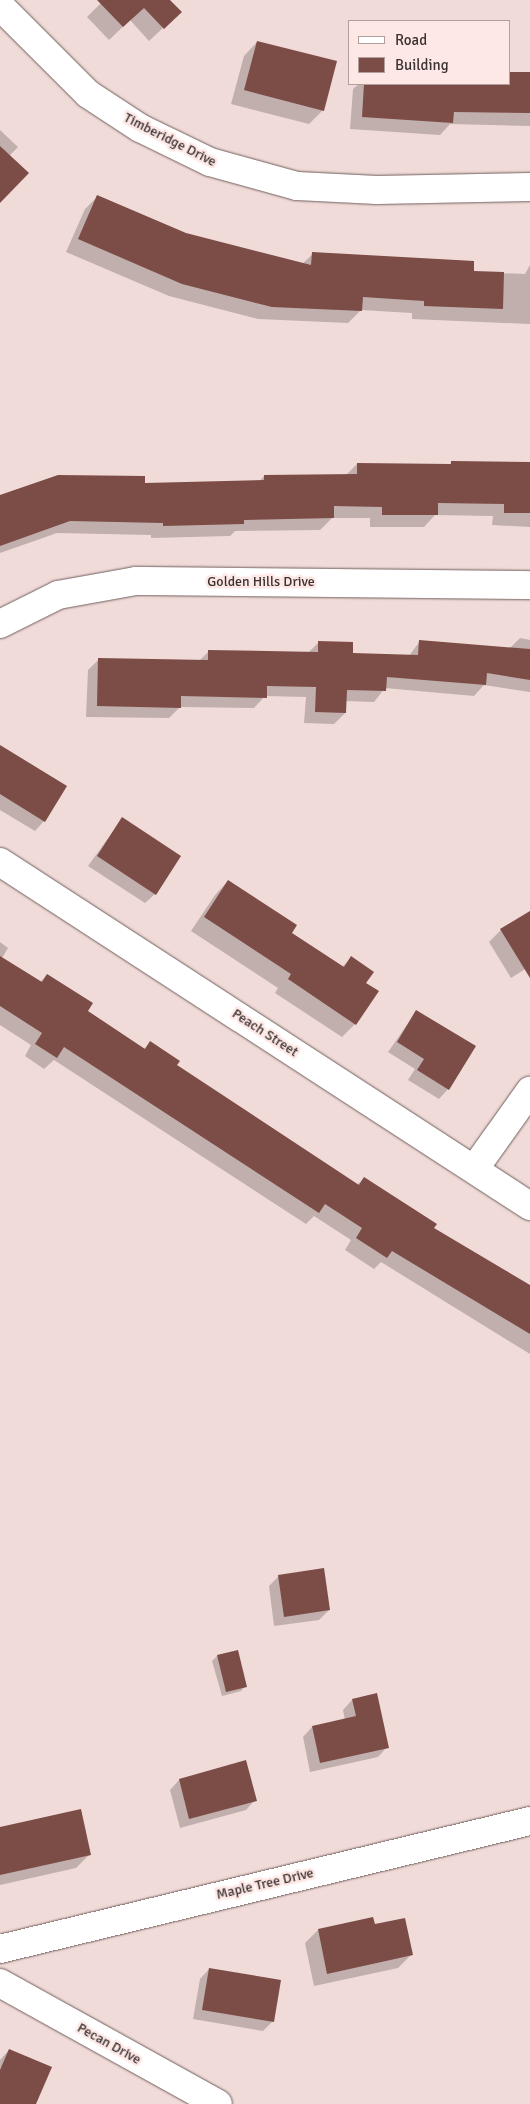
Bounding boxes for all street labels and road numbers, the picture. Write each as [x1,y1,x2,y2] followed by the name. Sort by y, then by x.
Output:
[121,109,219,171] street label: Timberidge Drive
[207,574,315,590] street label: Golden Hills Drive
[229,1005,301,1061] street label: Peach Street
[215,1865,315,1903] street label: Maple Tree Drive
[74,2020,144,2068] street label: Pecan Drive

